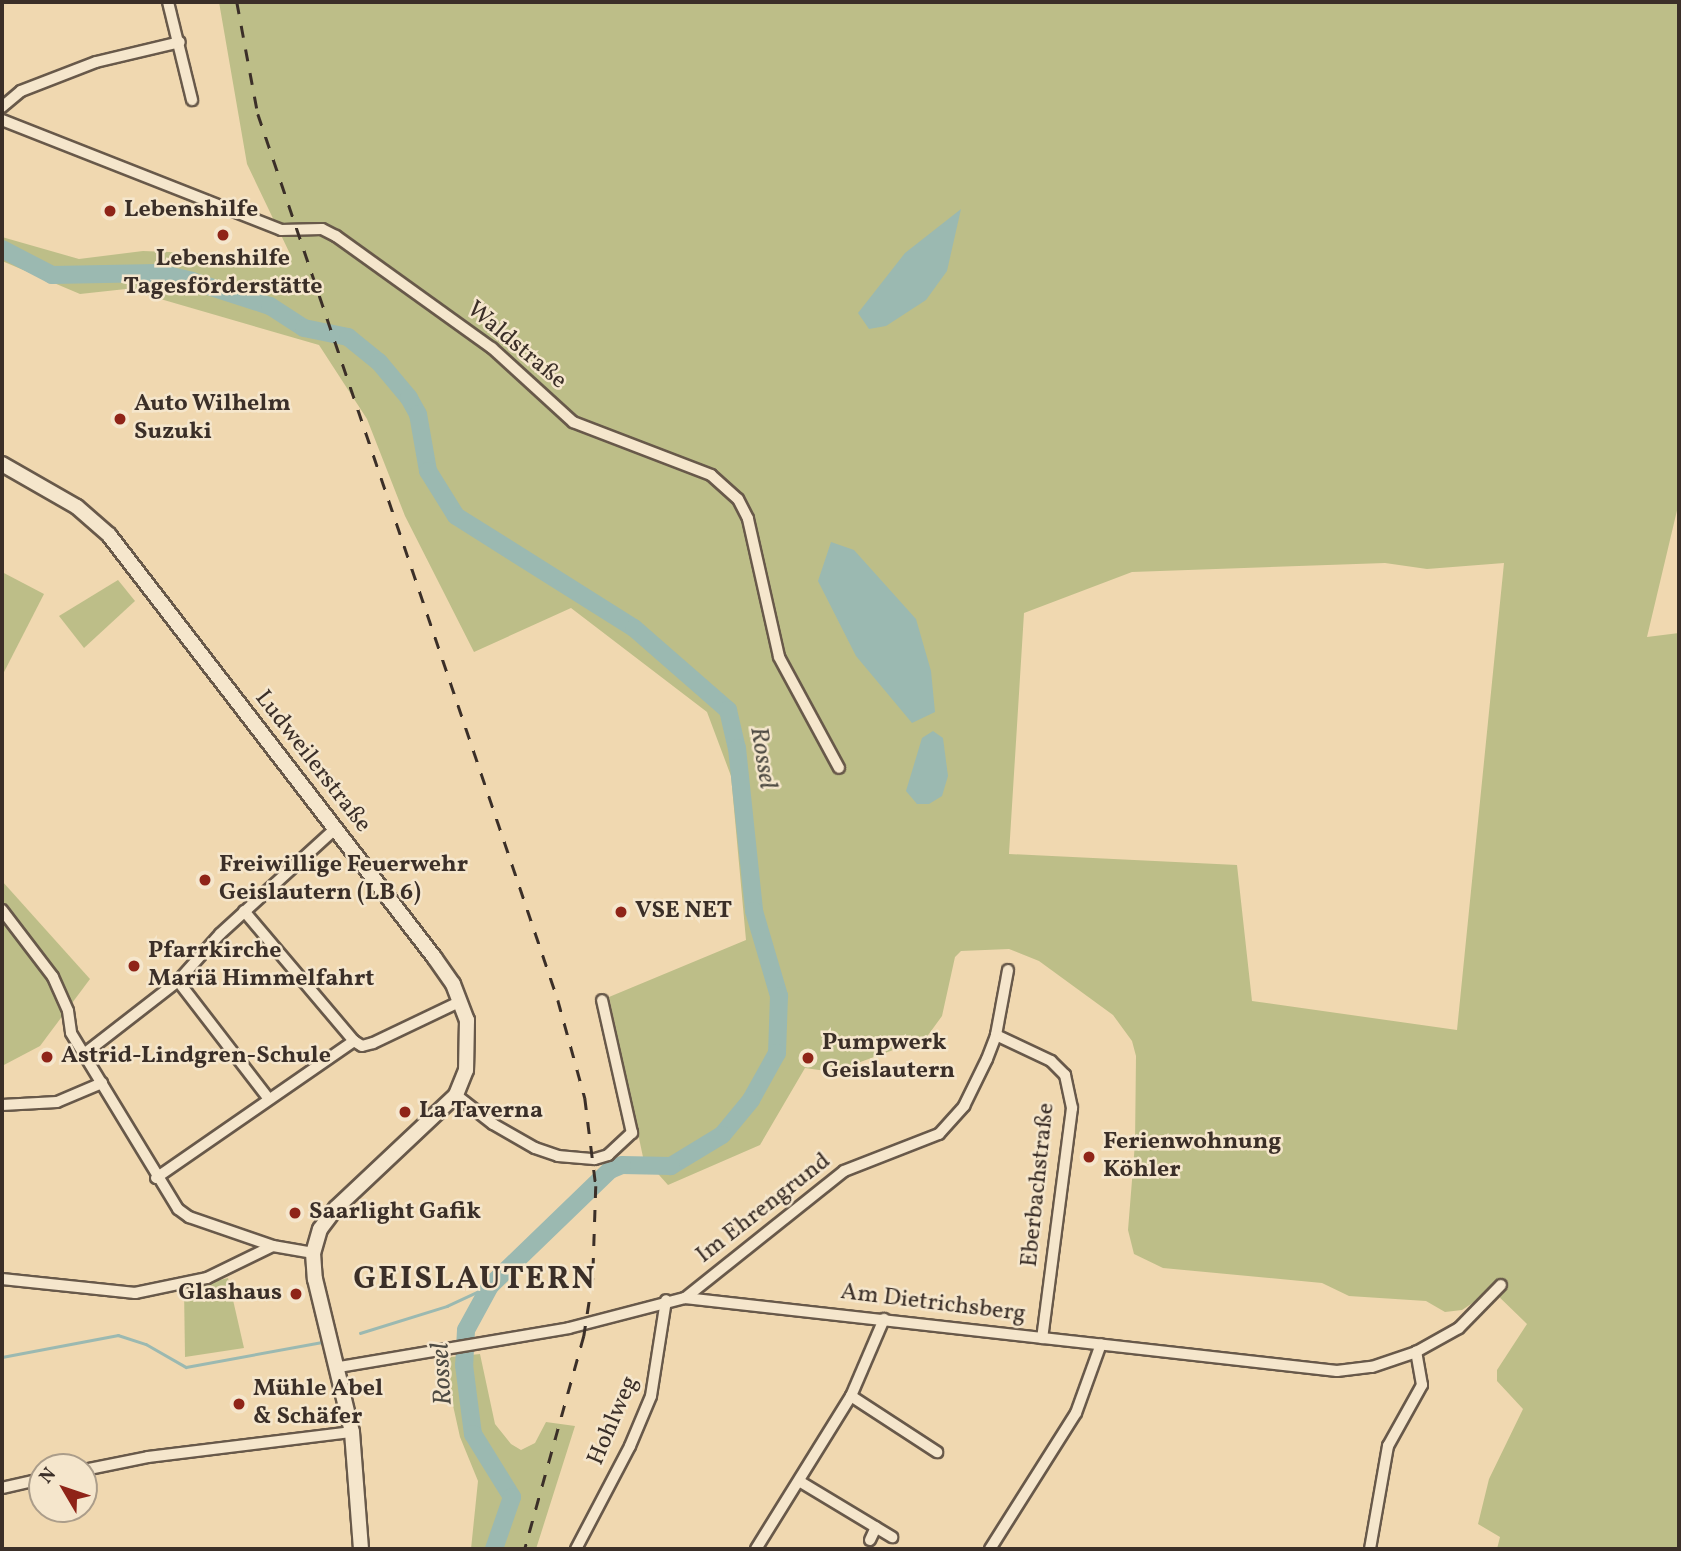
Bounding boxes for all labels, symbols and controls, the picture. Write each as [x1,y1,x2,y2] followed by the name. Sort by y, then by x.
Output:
[124,197,258,225] place label: Lebenshilfe
[102,203,118,219] marker: Lebenshilfe
[215,227,231,243] marker: Lebenshilfe Tagesförderstätte
[123,246,323,302] place label: Lebenshilfe Tagesförderstätte
[460,296,572,396] street label: Waldstraße
[134,391,291,447] place label: Auto Wilhelm Suzuki
[112,411,128,427] marker: Auto Wilhelm Suzuki
[248,685,376,839] street label: Ludweilerstraße
[742,725,782,791] water label: Rossel
[219,852,468,908] place label: Freiwillige Feuerwehr Geislautern (LB 6)
[197,872,213,888] marker: Freiwillige Feuerwehr Geislautern (LB 6)
[635,898,732,926] place label: VSE NET
[613,904,629,920] marker: VSE NET
[148,938,374,994] place label: Pfarrkirche Mariä Himmelfahrt
[126,958,142,974] marker: Pfarrkirche Mariä Himmelfahrt
[822,1030,955,1086] place label: Pumpwerk Geislautern
[61,1043,331,1071] place label: Astrid-Lindgren-Schule
[39,1049,55,1065] marker: Astrid-Lindgren-Schule
[800,1050,816,1066] marker: Pumpwerk Geislautern
[419,1098,543,1126] place label: La Taverna
[1016,1101,1062,1269] street label: Eberbachstraße
[397,1104,413,1120] marker: La Taverna
[1103,1129,1282,1185] place label: Ferienwohnung Köhler
[691,1148,837,1270] street label: Im Ehrengrund
[1081,1149,1097,1165] marker: Ferienwohnung Köhler
[309,1199,481,1227] place label: Saarlight Gafik
[287,1205,303,1221] marker: Saarlight Gafik
[355,1261,595,1299] district label: GEISLAUTERN
[839,1278,1027,1330] street label: Am Dietrichsberg
[178,1280,282,1308] place label: Glashaus
[288,1286,304,1302] marker: Glashaus
[426,1342,460,1406] water label: Rossel
[582,1372,646,1470] street label: Hohlweg
[253,1376,383,1432] place label: Mühle Abel & Schäfer
[231,1396,247,1412] marker: Mühle Abel & Schäfer
[28,1453,98,1523] north arrow
[34,1463,63,1490] text: N

